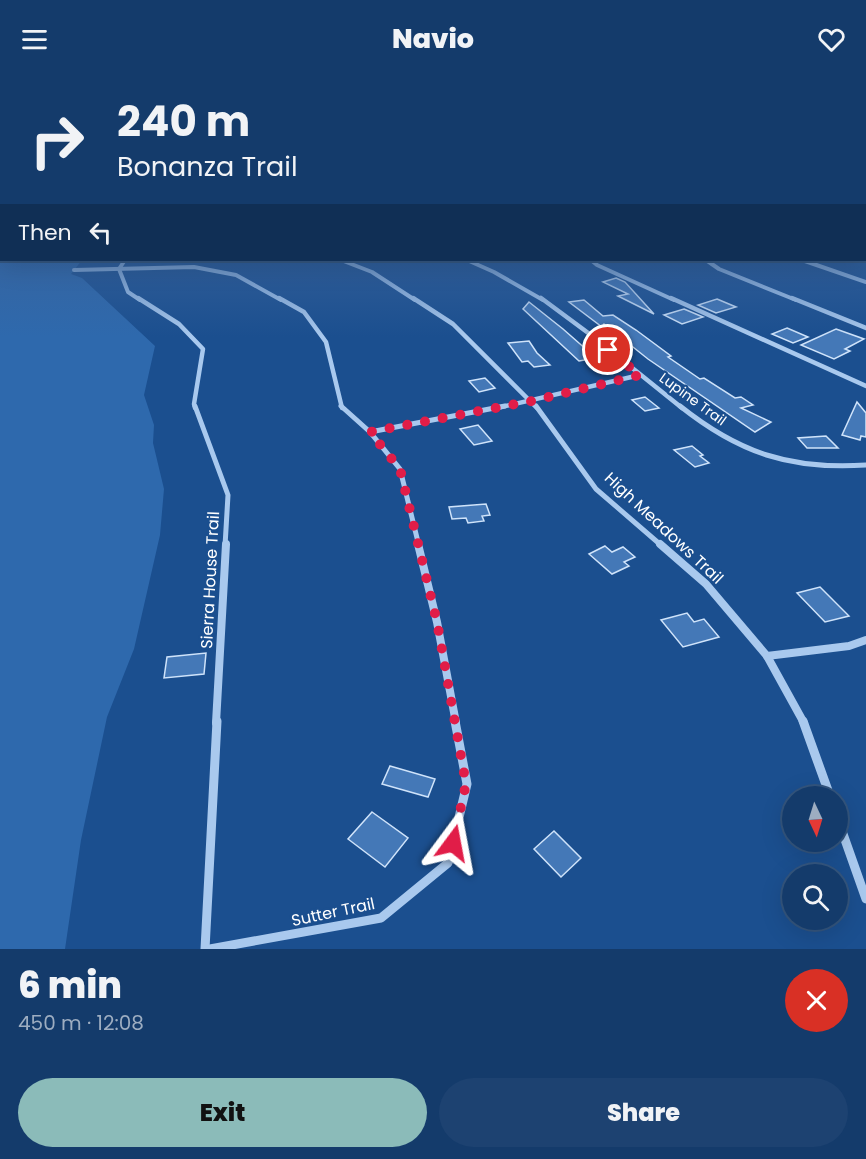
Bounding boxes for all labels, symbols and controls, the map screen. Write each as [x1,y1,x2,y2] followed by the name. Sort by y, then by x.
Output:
[392,20,474,57] text: Navio
[18,23,51,56] icon: menu
[815,23,848,56] icon: heart
[117,92,250,151] text: 240 m
[18,102,96,180] icon: right
[117,148,298,185] text: Bonanza Trail
[84,216,117,249] icon: left
[18,217,72,248] text: Then
[582,324,633,375] pin
[591,333,624,366] icon: arrive
[655,368,731,430] street label: Lupine Trail
[599,467,729,589] street label: High Meadows Trail
[195,511,225,649] street label: Sierra House Trail
[782,786,848,852] north arrow
[782,786,848,930] map controls
[421,811,485,875] position arrow
[782,864,848,930] button: search
[289,892,377,932] street label: Sutter Trail
[18,960,122,1011] text: 6 min
[785,969,848,1032] button: close
[18,1009,144,1037] text: 450 m · 12:08
[18,1078,427,1147] button: Exit
[439,1078,848,1147] button: Share

